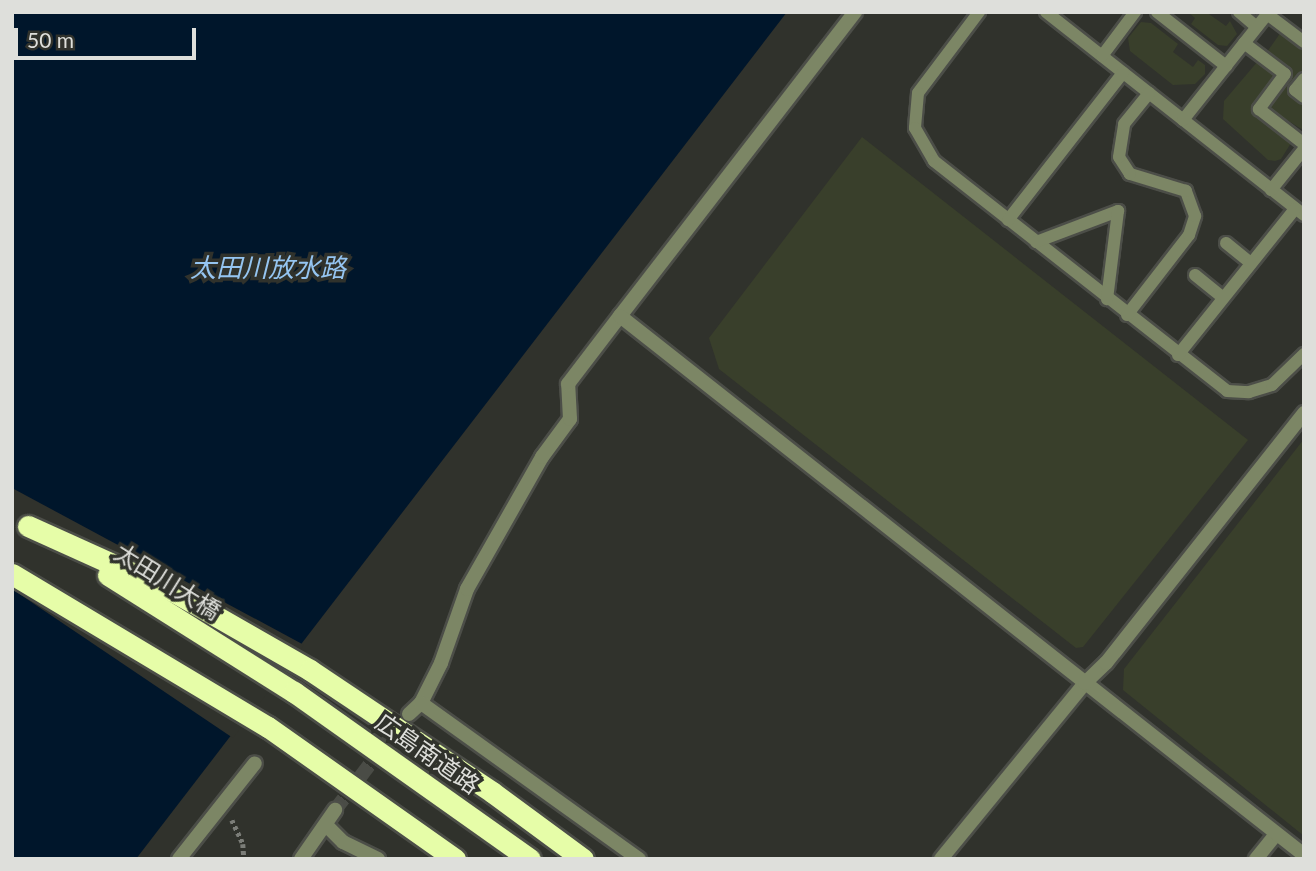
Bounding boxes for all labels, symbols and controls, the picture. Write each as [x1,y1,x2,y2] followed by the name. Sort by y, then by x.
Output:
[18,14,200,58] scale bar
[27,27,74,52] text: 50 m
[190,252,346,284] water label: 太田川放水路
[109,537,227,625] street label: 太田川大橋
[371,707,485,799] street label: 広島南道路

